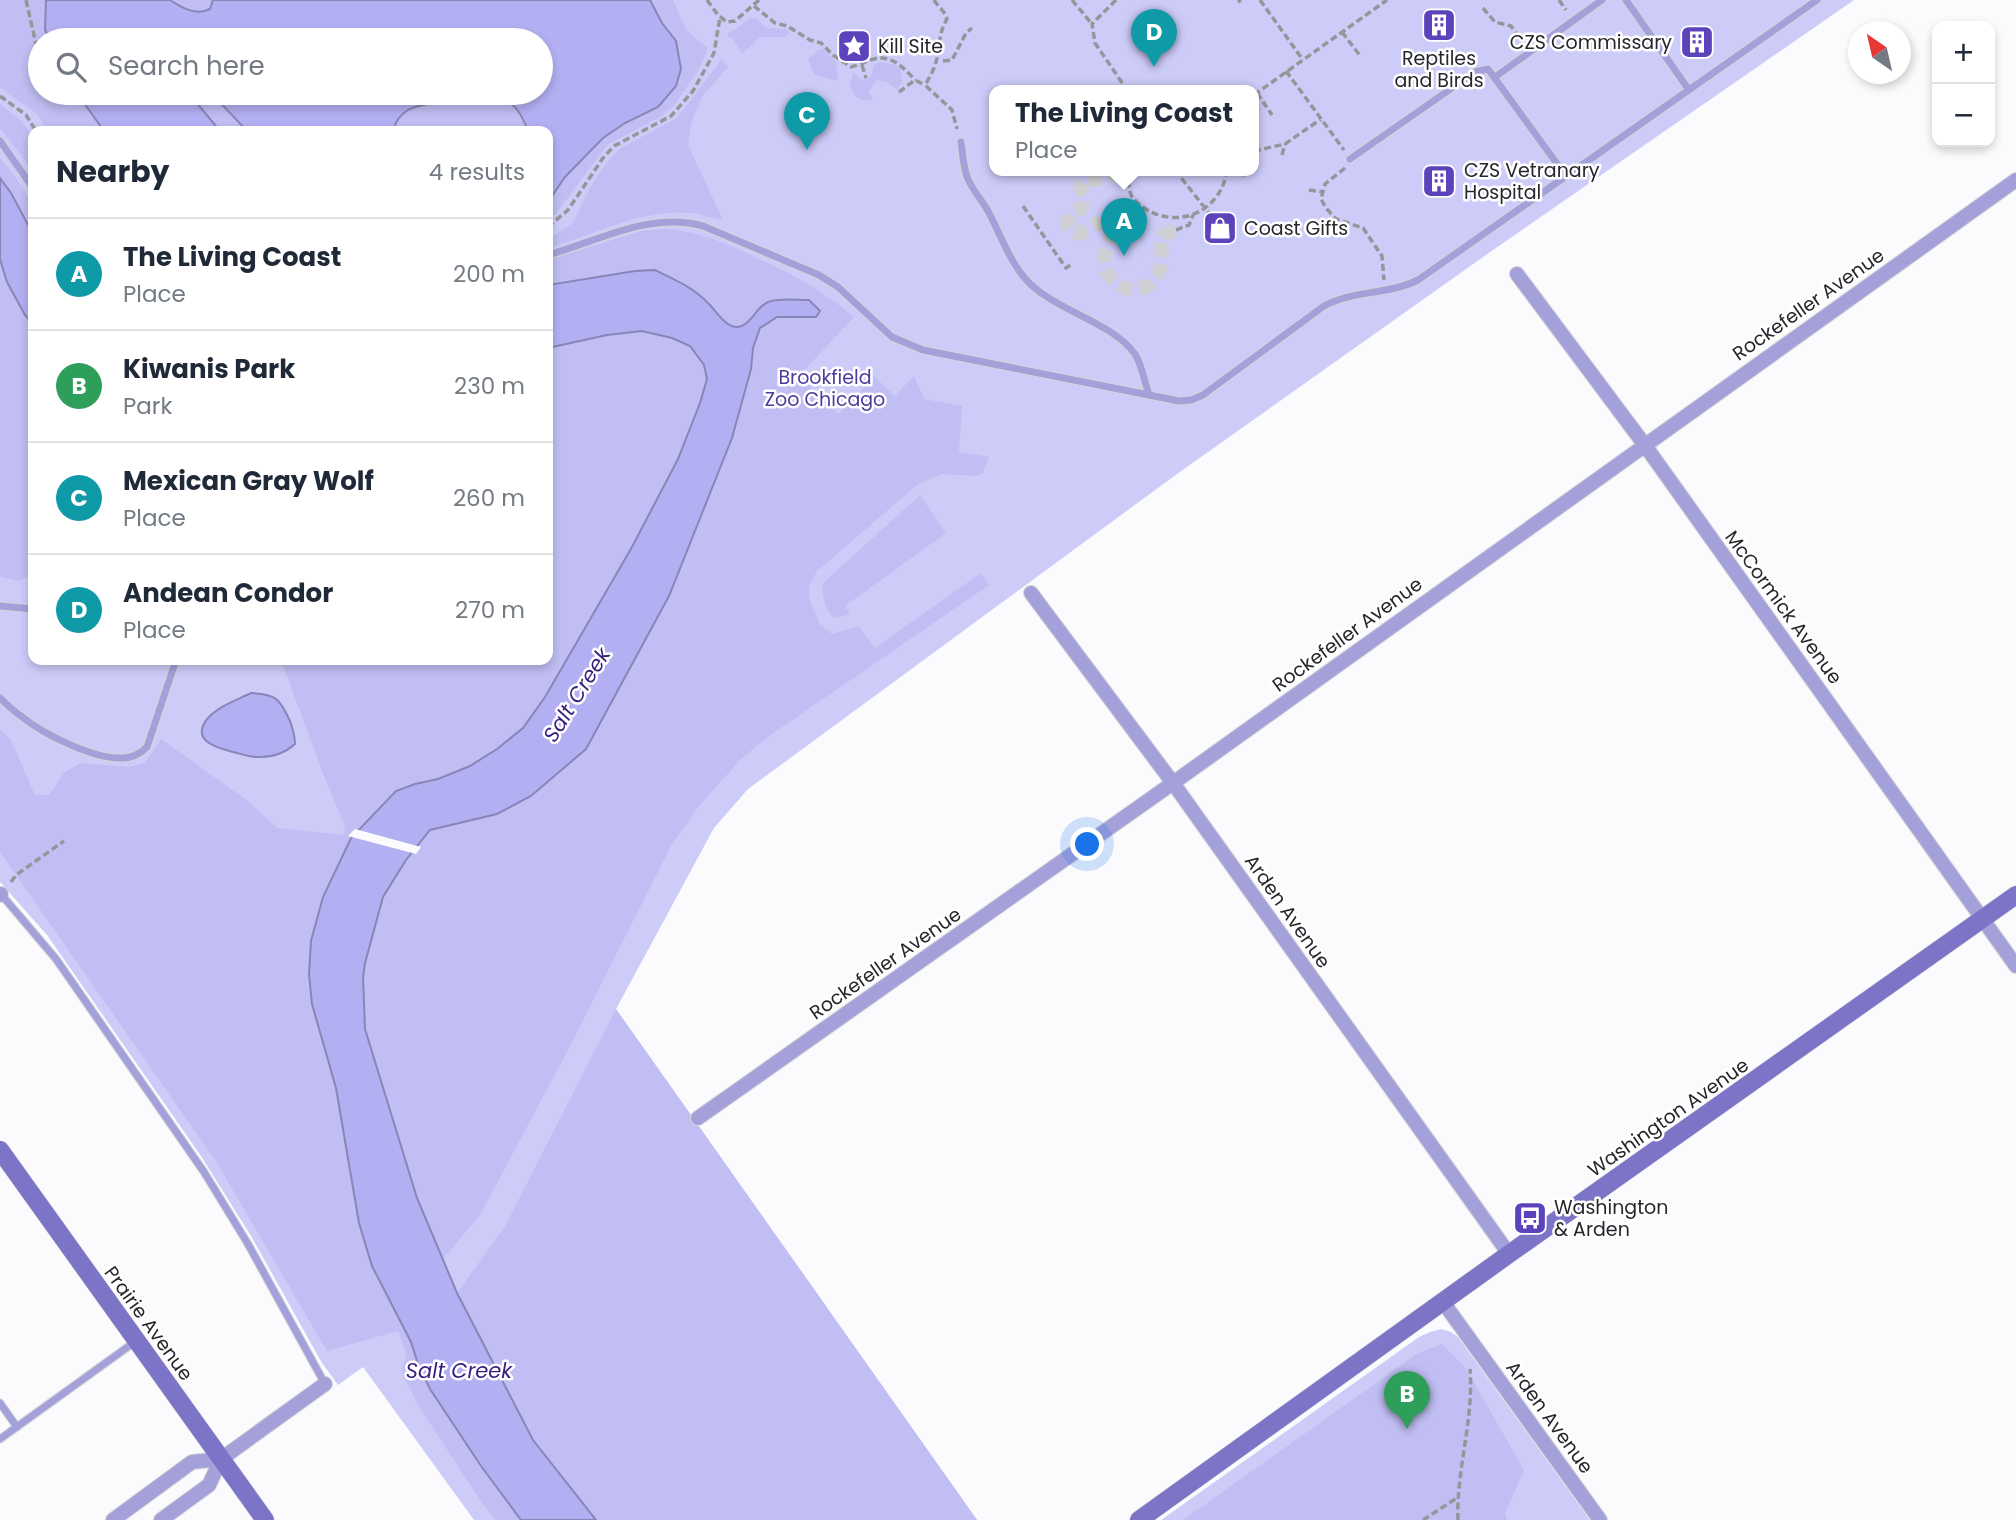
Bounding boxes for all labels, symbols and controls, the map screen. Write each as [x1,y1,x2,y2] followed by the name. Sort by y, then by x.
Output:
[1420,6,1458,44] building icon: Reptiles and Birds
[1131,9,1177,67] pin: D
[1848,21,1911,84] north arrow
[1932,21,1995,147] map controls
[1932,21,1995,84] button: +
[1678,23,1716,61] building icon: CZS Commissary
[835,27,873,65] place icon: Kill Site
[28,28,553,105] search box
[1510,29,1672,56] place label: CZS Commissary
[878,33,943,60] place label: Kill Site
[1394,45,1484,94] place label: Reptiles and Birds
[52,48,90,86] icon: search
[108,48,265,84] text: Search here
[1932,84,1995,147] button: −
[989,85,1259,176] popup
[784,92,830,150] pin: C
[1015,95,1233,131] text: The Living Coast
[1015,134,1078,166] text: Place
[56,150,170,193] text: Nearby
[429,156,525,188] text: 4 results
[1464,157,1600,206] place label: CZS Vetranary Hospital
[1420,162,1458,200] building icon: CZS Vetranary Hospital
[1101,198,1147,256] pin: A
[1201,209,1239,247] shop icon: Coast Gifts
[1244,215,1348,242] place label: Coast Gifts
[123,239,341,275] text: The Living Coast
[1727,242,1890,367] street label: Rockefeller Avenue
[71,258,87,290] text: A
[453,258,525,290] text: 200 m
[123,278,186,310] text: Place
[123,351,295,387] text: Kiwanis Park
[765,364,885,413] park label: Brookfield Zoo Chicago
[71,370,87,402] text: B
[454,370,525,402] text: 230 m
[123,390,172,422] text: Park
[123,463,374,499] text: Mexican Gray Wolf
[70,482,88,514] text: C
[453,482,525,514] text: 260 m
[123,502,186,534] text: Place
[1719,525,1849,690] street label: McCormick Avenue
[1267,571,1428,698] street label: Rockefeller Avenue
[123,575,333,611] text: Andean Condor
[71,594,87,626] text: D
[455,594,525,626] text: 270 m
[123,614,186,646] text: Place
[536,641,618,748] water label: Salt Creek
[1070,827,1104,861] your location
[1238,849,1337,974] street label: Arden Avenue
[804,901,967,1026] street label: Rockefeller Avenue
[1582,1052,1754,1183] street label: Washington Avenue
[1554,1194,1668,1243] place label: Washington & Arden
[1511,1199,1549,1237] bus stop icon: Washington & Arden
[98,1261,199,1386] street label: Prairie Avenue
[406,1356,513,1385] water label: Salt Creek
[1500,1356,1600,1479] street label: Arden Avenue
[1384,1371,1430,1429] pin: B

